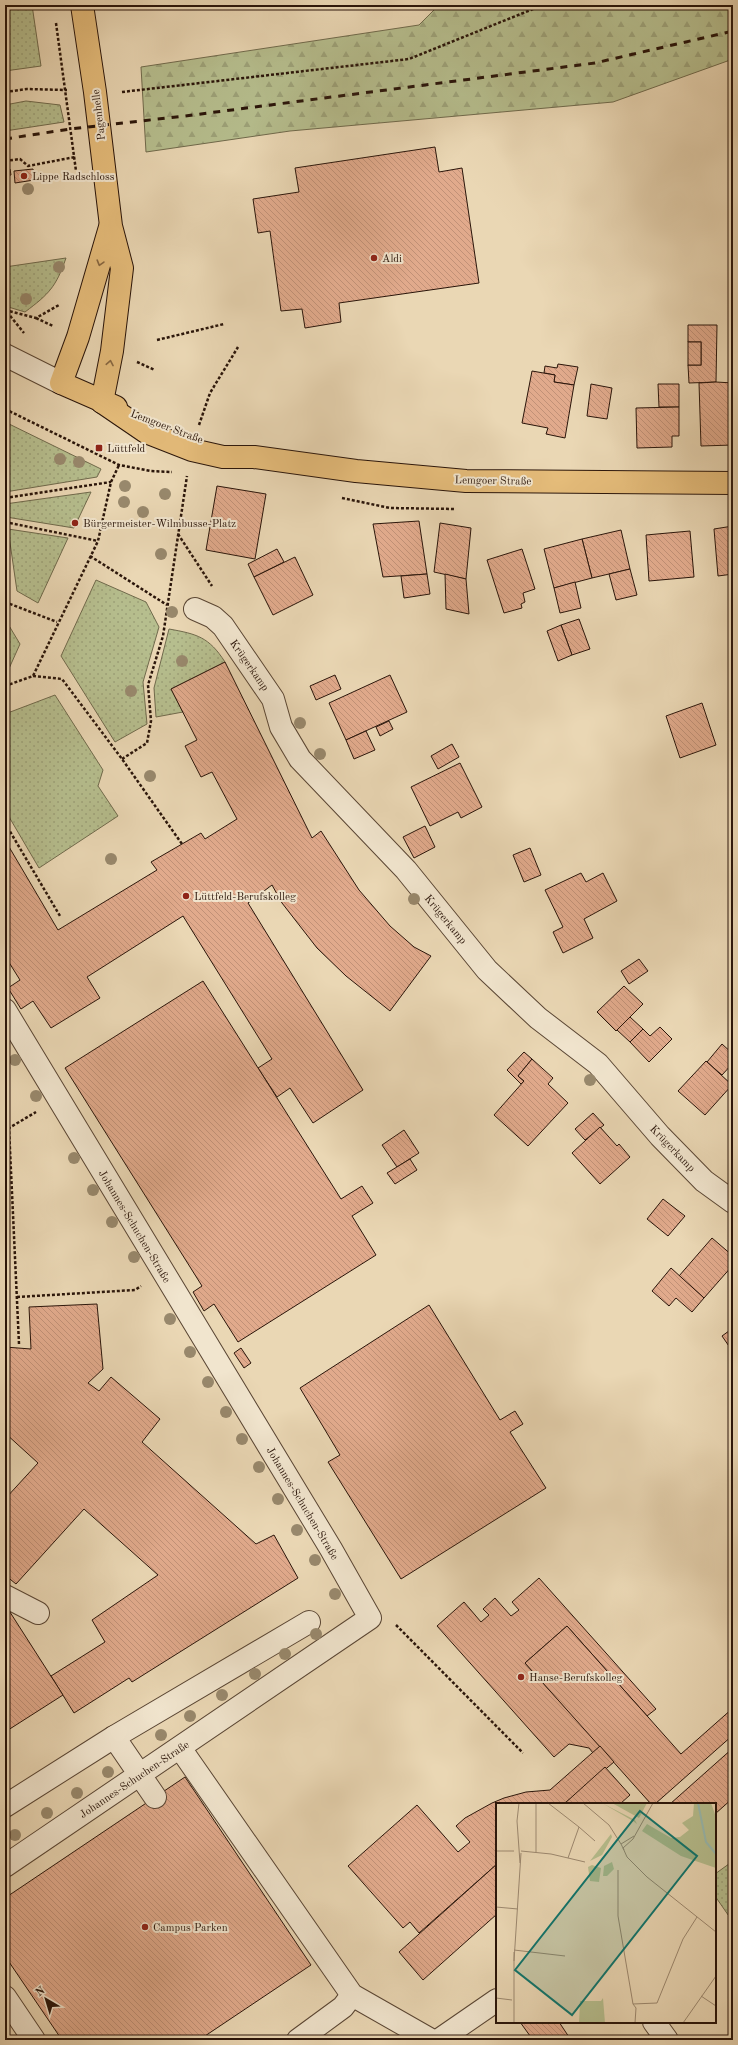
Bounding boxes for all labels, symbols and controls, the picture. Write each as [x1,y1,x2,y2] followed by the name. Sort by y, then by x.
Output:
[91,89,108,141] street label: Pagenhelle
[19,171,29,181] marker: Lippe Radschloss
[32,172,115,183] place label: Lippe Radschloss
[369,253,379,263] marker: Aldi
[382,254,402,265] place label: Aldi
[96,260,105,267] one-way arrow
[105,360,113,366] one-way arrow
[129,409,204,446] street label: Lemgoer Straße
[94,443,104,453] marker: Lüttfeld
[107,444,146,455] place label: Lüttfeld
[455,475,531,488] street label: Lemgoer Straße
[70,518,80,528] marker: Bürgermeister-Wilmbusse-Platz
[83,519,236,530] place label: Bürgermeister-Wilmbusse-Platz
[227,638,271,694] street label: Krügerkamp
[181,891,191,901] marker: Lüttfeld-Berufskolleg
[194,892,296,903] place label: Lüttfeld-Berufskolleg
[422,893,468,947] street label: Krügerkamp
[647,1124,697,1175] street label: Krügerkamp
[96,1168,172,1285] street label: Johannes-Schuchen-Straße
[264,1445,340,1562] street label: Johannes-Schuchen-Straße
[516,1672,526,1682] marker: Hanse-Berufskolleg
[529,1673,623,1684] place label: Hanse-Berufskolleg
[78,1740,192,1821] street label: Johannes-Schuchen-Straße
[496,1803,716,2023] inset map
[140,1922,150,1932] marker: Campus Parken
[153,1923,228,1934] place label: Campus Parken
[26,1979,66,2019] north arrow
[34,1985,48,1999] text: N

